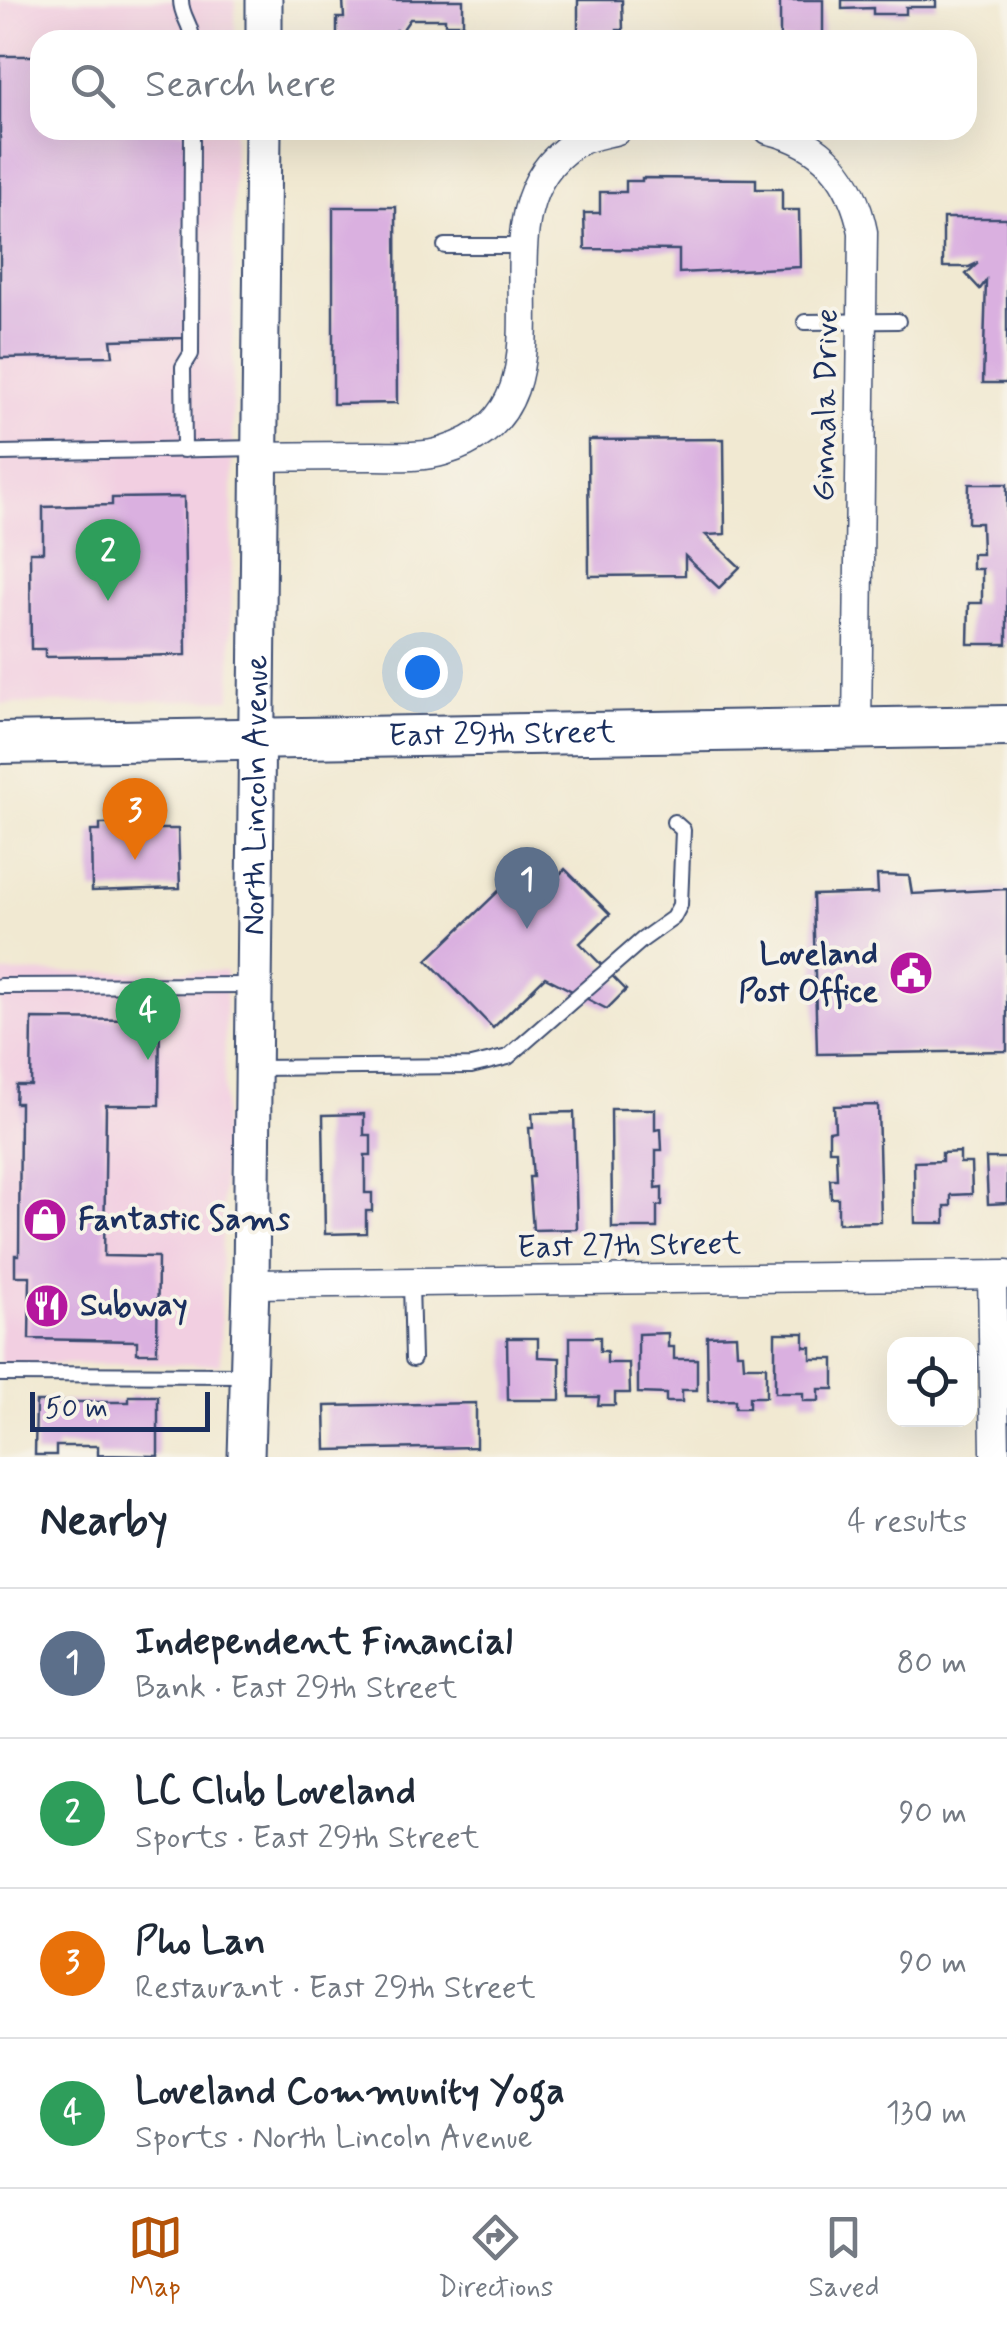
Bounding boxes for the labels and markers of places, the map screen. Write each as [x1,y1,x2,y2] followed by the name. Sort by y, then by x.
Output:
[76,518,140,601] pin: 2
[102,778,168,860] pin: 3
[494,846,560,929] pin: 1
[738,934,878,1013] place label: Loveland Post Office
[888,950,934,996] public building icon: Loveland Post Office
[116,978,180,1060] pin: 4
[22,1197,68,1243] shop icon: Fantastic Sams
[78,1199,291,1241] place label: Fantastic Sams
[24,1283,70,1329] restaurant icon: Subway
[80,1285,188,1327] place label: Subway

